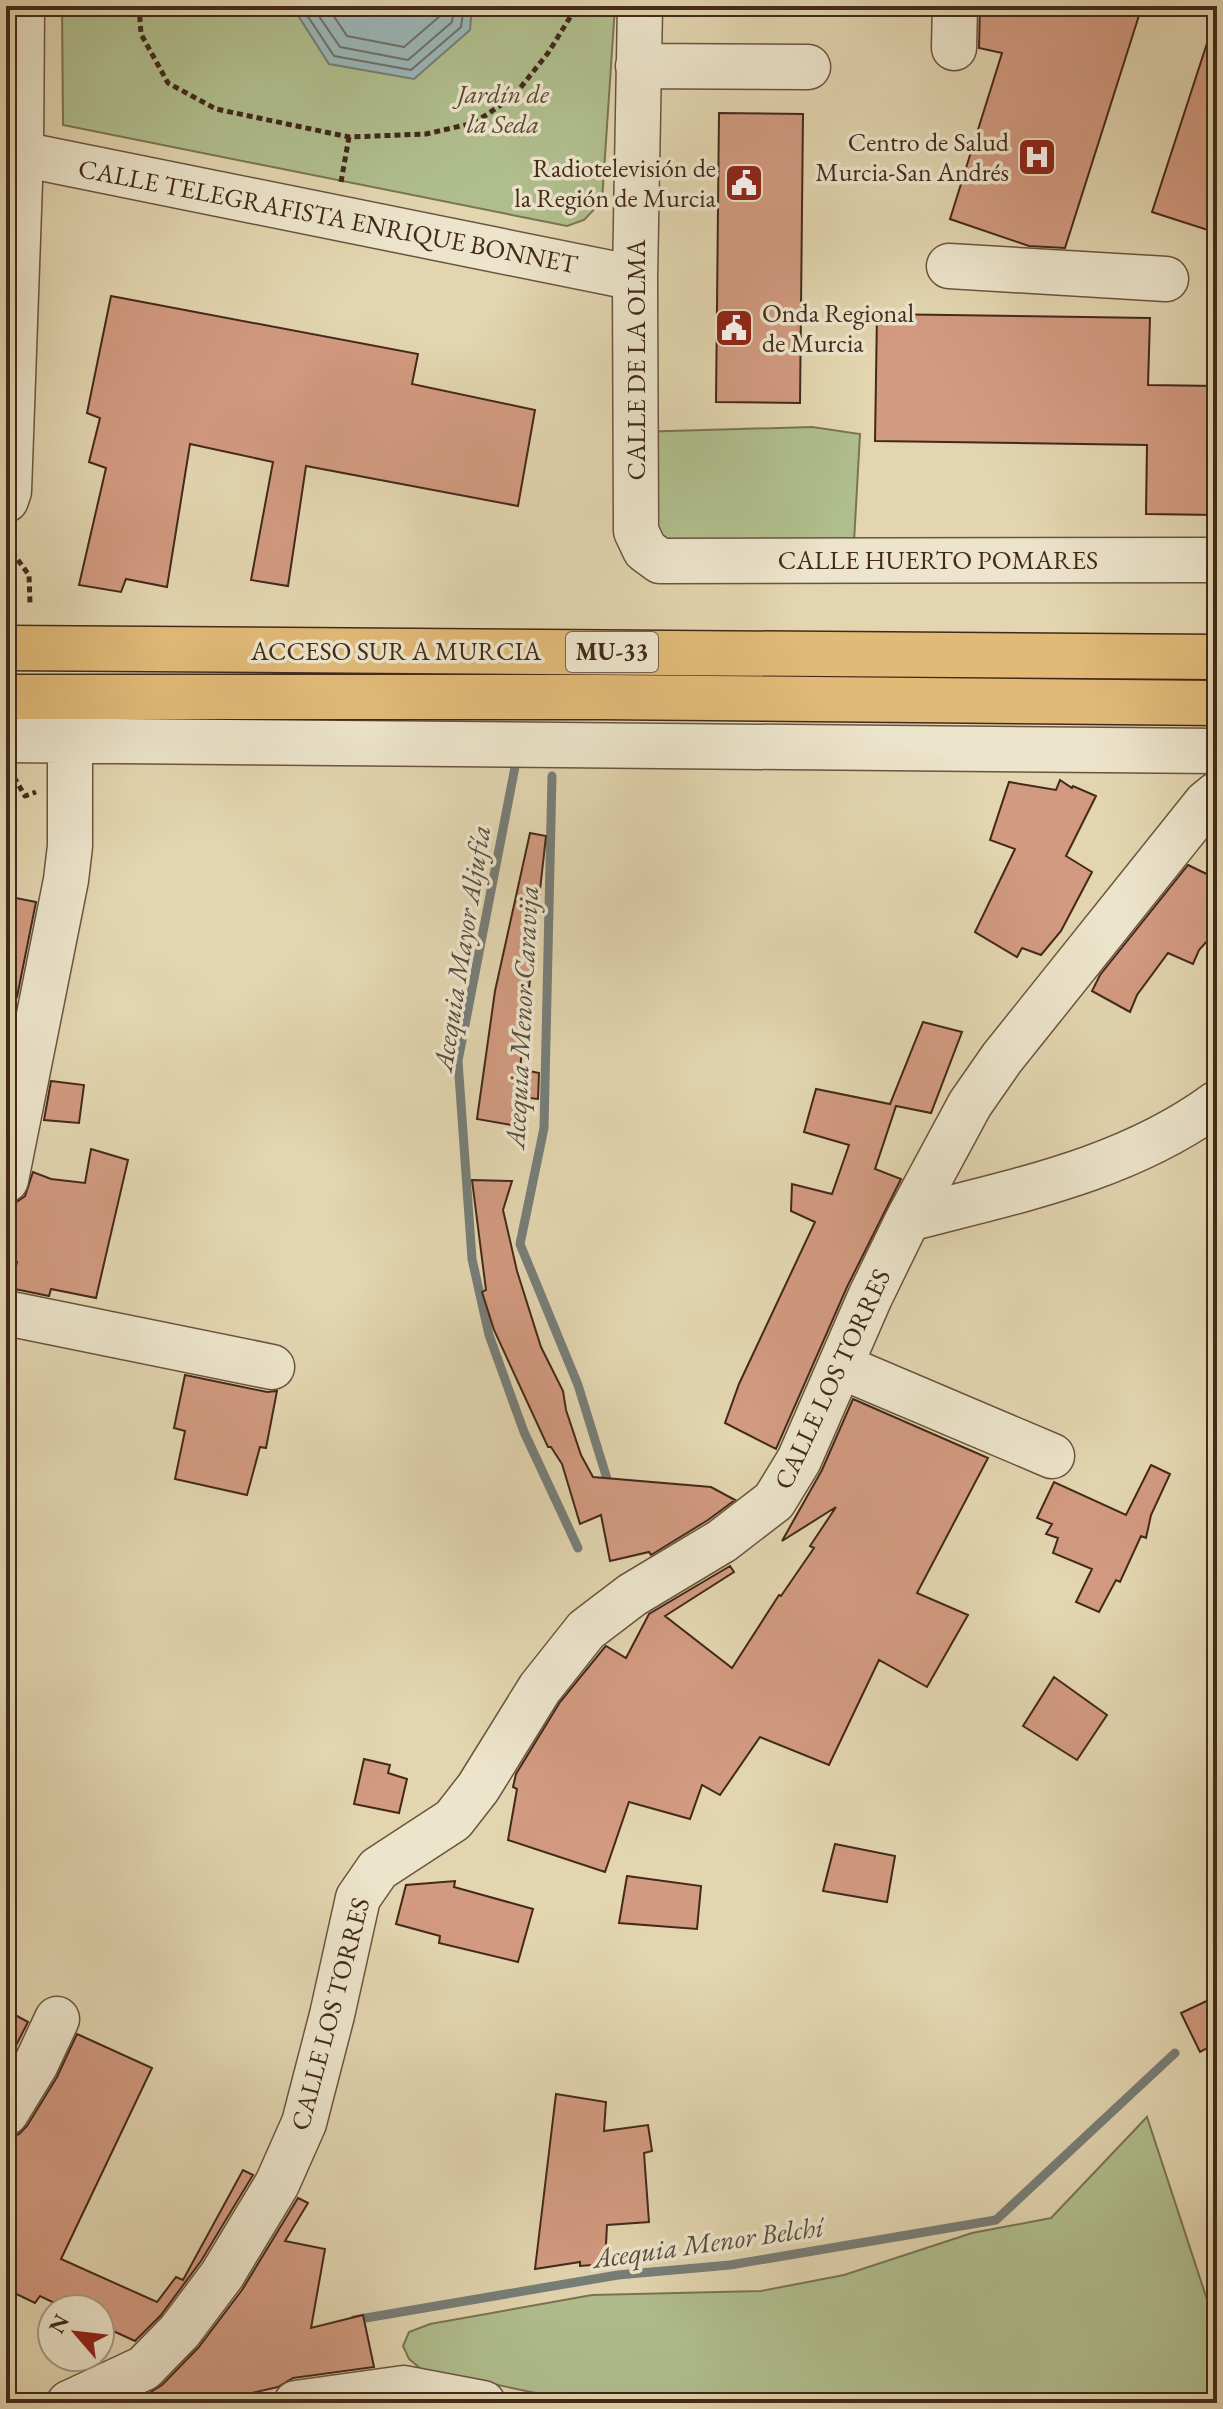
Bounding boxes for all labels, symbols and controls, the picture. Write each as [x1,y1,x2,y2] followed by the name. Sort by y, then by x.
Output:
[452,77,550,141] park label: Jardín de la Seda
[815,125,1010,189] place label: Centro de Salud Murcia-San Andrés
[1016,136,1058,178] hospital icon: Centro de Salud Murcia-San Andrés
[76,151,581,281] street label: CALLE TELEGRAFISTA ENRIQUE BONNET
[514,151,717,215] place label: Radiotelevisión de la Región de Murcia
[723,162,765,204] public building icon: Radiotelevisión de la Región de Murcia
[619,239,653,480] street label: CALLE DE LA OLMA
[762,296,914,360] place label: Onda Regional de Murcia
[713,307,755,349] public building icon: Onda Regional de Murcia
[778,543,1098,577] street label: CALLE HUERTO POMARES
[566,632,658,672] road number: MU-33
[250,634,542,668] street label: ACCESO SUR A MURCIA
[423,822,499,1076] water label: Acequia Mayor Aljufía
[496,884,547,1152] water label: Acequia Menor Caravija
[766,1263,898,1495] street label: CALLE LOS TORRES
[283,1894,377,2134] street label: CALLE LOS TORRES
[588,2208,828,2277] water label: Acequia Menor Belchí
[36,2293,116,2373] north arrow
[42,2309,76,2339] text: N

